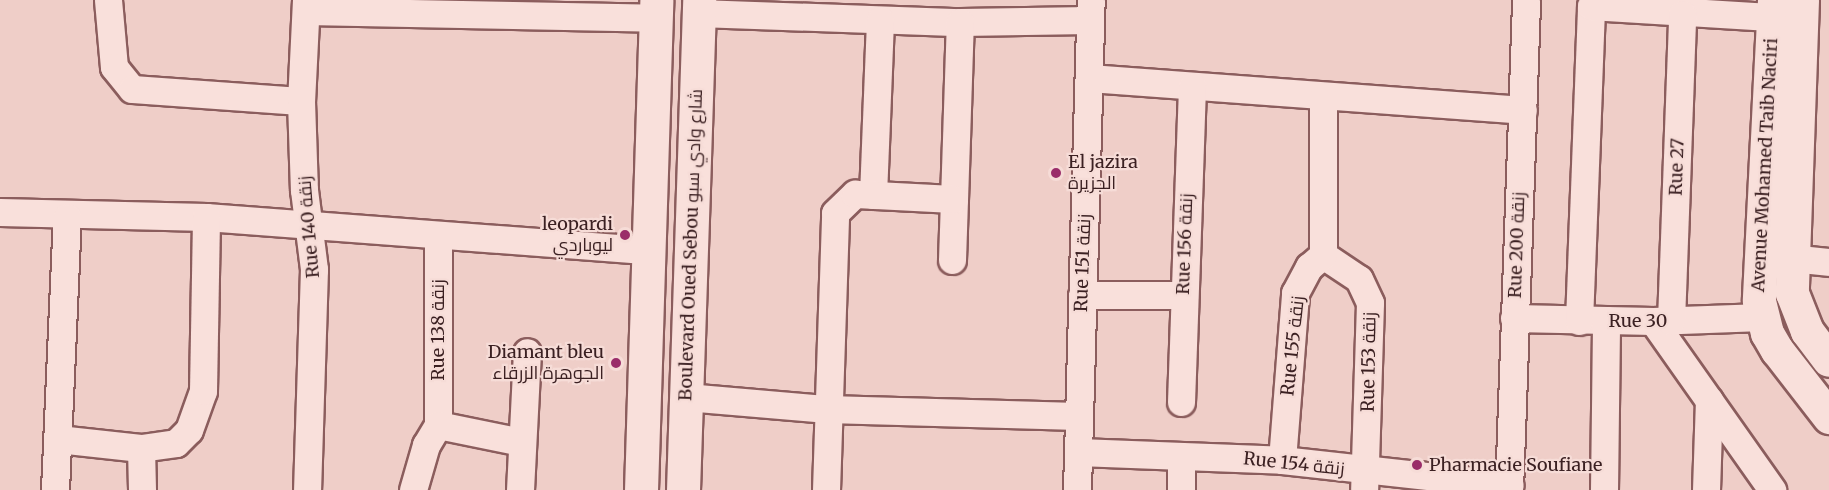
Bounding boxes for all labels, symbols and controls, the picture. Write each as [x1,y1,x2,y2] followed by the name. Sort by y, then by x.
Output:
[1748,37,1782,293] street label: Avenue Mohamed Taib Naciri
[675,89,707,401] street label: Boulevard Oued Sebou شارع وادي سبو
[1665,138,1689,196] street label: Rue 27
[1068,152,1138,195] place label: El jazira الجزيرة
[1049,166,1063,180] marker: El jazira الجزيرة
[294,175,324,279] street label: Rue 140 زنقة
[1504,191,1530,299] street label: Rue 200 زنقة
[1172,193,1198,295] street label: Rue 156 زنقة
[542,214,613,256] place label: leopardi ليوباردي
[1070,214,1096,312] street label: Rue 151 زنقة
[618,228,632,242] marker: leopardi ليوباردي
[427,279,449,381] street label: Rue 138 زنقة
[1277,295,1309,397] street label: Rue 155 زنقة
[1609,310,1667,332] street label: Rue 30
[1357,312,1381,412] street label: Rue 153 زنقة
[488,342,604,385] place label: Diamant bleu الجوهرة الزرقاء
[609,356,623,370] marker: Diamant bleu الجوهرة الزرقاء
[1242,448,1346,480] street label: Rue 154 زنقة
[1429,454,1602,476] place label: Pharmacie Soufiane
[1410,458,1424,472] marker: Pharmacie Soufiane

